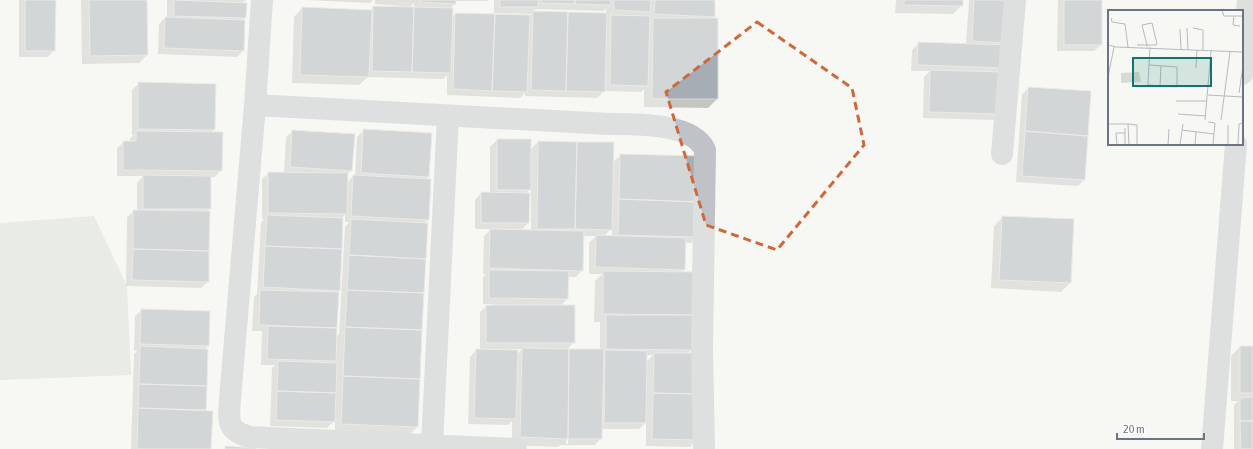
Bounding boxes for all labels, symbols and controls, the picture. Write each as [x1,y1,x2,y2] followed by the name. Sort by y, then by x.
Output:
[1108,10,1243,145] inset map
[1117,415,1204,441] scale bar
[1123,422,1145,436] text: 20 m

